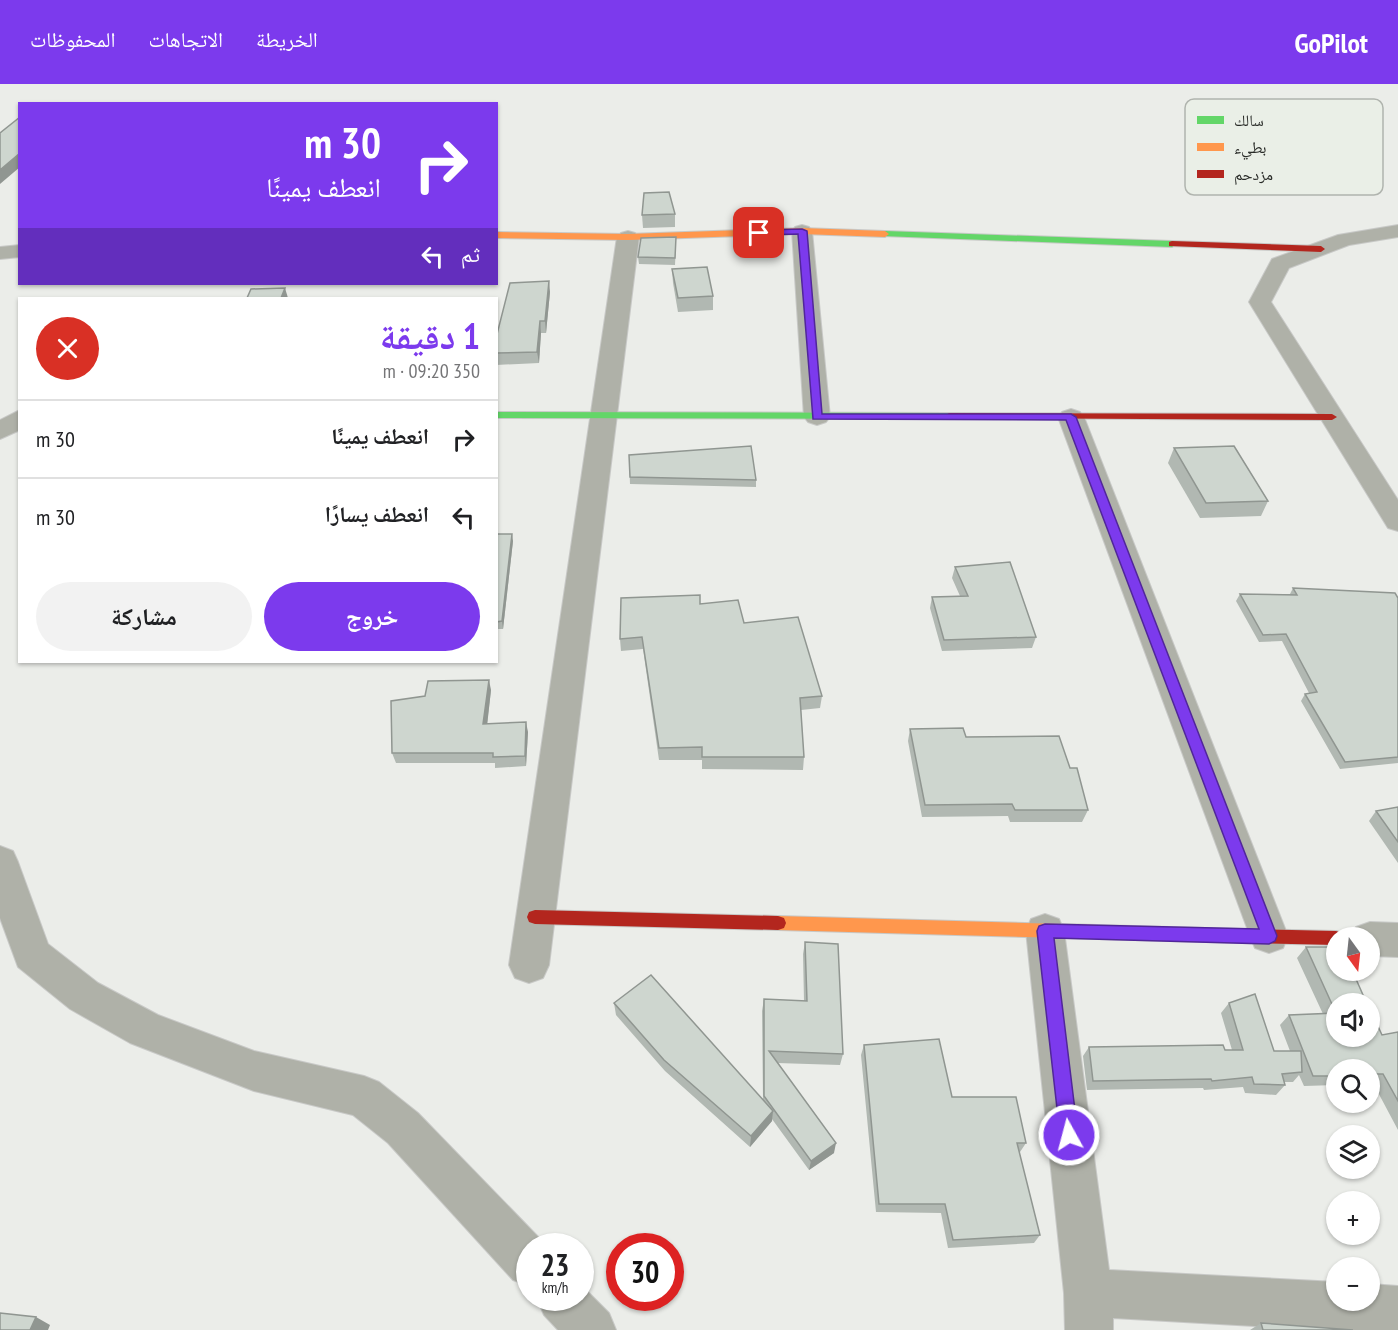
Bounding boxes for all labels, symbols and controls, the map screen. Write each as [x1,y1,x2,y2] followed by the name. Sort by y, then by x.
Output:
[1294,24,1368,61] text: GoPilot
[30,26,115,53] text: المحفوظات
[148,26,223,53] text: الاتجاهات
[256,26,318,53] text: الخريطة
[1185,99,1383,195] legend
[1234,110,1264,130] text: سالك
[304,115,381,170] text: 30 m
[402,126,480,204] icon: right
[1234,137,1266,160] text: بطيء
[1234,164,1273,185] text: مزدحم
[266,170,381,204] text: انعطف يمينًا
[733,207,784,258] pin
[742,216,775,249] icon: arrive
[416,240,449,273] icon: left
[461,240,480,268] text: ثم
[380,312,480,359] text: 1 دقيقة
[36,317,99,380] button: close
[383,358,480,384] text: 350 m · 09:20
[331,422,429,450] text: انعطف يمينًا
[447,423,480,456] icon: right
[36,425,75,453] text: 30 m
[325,500,429,528] text: انعطف يسارًا
[447,501,480,534] icon: left
[36,503,75,531] text: 30 m
[36,582,252,651] button: مشاركة
[264,582,480,651] button: خروج
[1326,927,1380,981] north arrow
[1326,927,1380,1311] map controls
[1326,993,1380,1047] button: sound
[1326,1059,1380,1113] button: search
[1037,1103,1101,1167] position arrow
[1326,1125,1380,1179] button: layers
[1326,1191,1380,1245] button: +
[606,1233,684,1311] speed limit sign: 30
[541,1245,569,1284] text: 23
[1326,1257,1380,1311] button: −
[542,1278,568,1297] text: km/h

